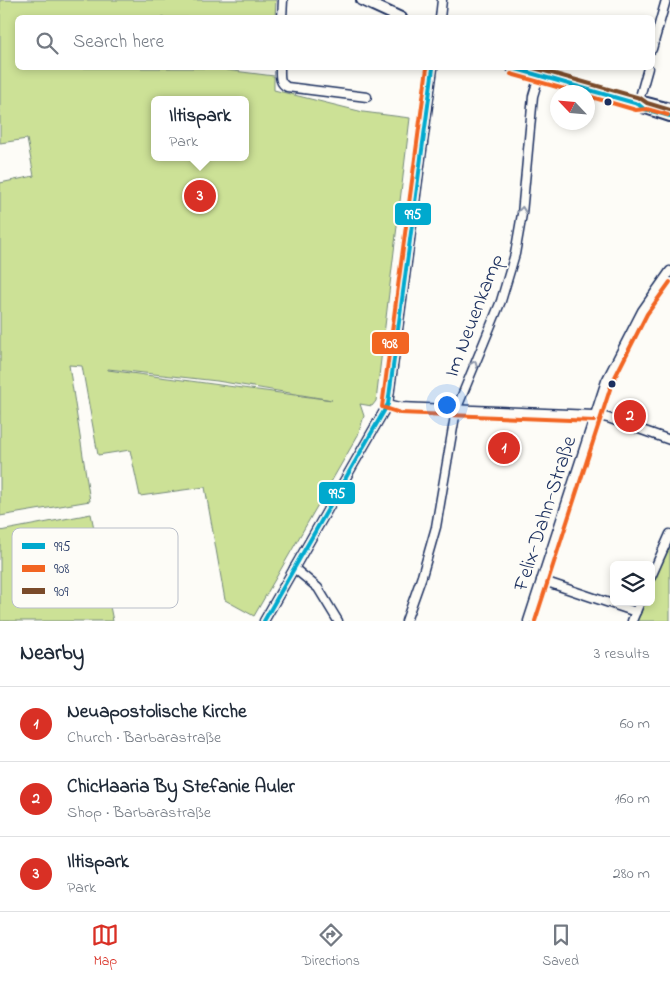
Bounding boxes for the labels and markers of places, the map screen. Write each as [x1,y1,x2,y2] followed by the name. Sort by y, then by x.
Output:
[603,97,613,107] unlabelled marker
[184,177,216,215] pin: 3
[607,379,617,389] unlabelled marker
[614,397,646,435] pin: 2
[488,429,520,467] pin: 1

